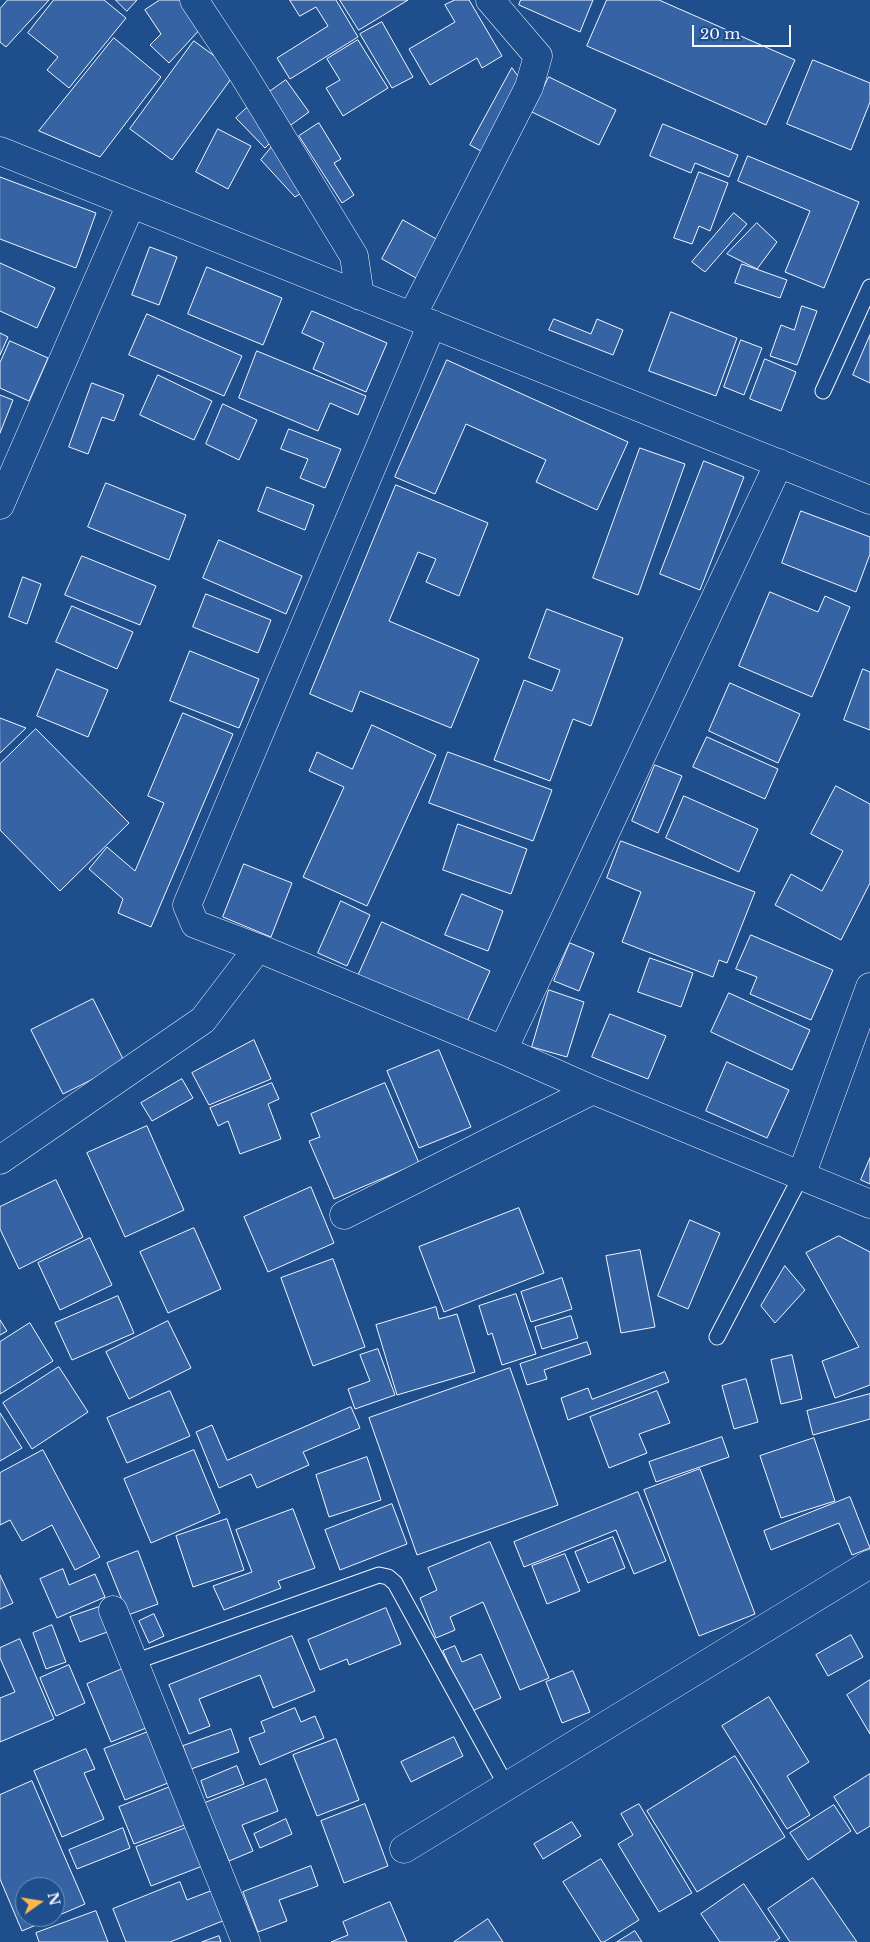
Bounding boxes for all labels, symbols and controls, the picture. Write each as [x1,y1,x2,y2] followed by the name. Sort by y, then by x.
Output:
[695,15,794,47] scale bar
[700,24,740,43] text: 20 m
[15,1877,65,1927] north arrow
[43,1890,64,1907] text: N

